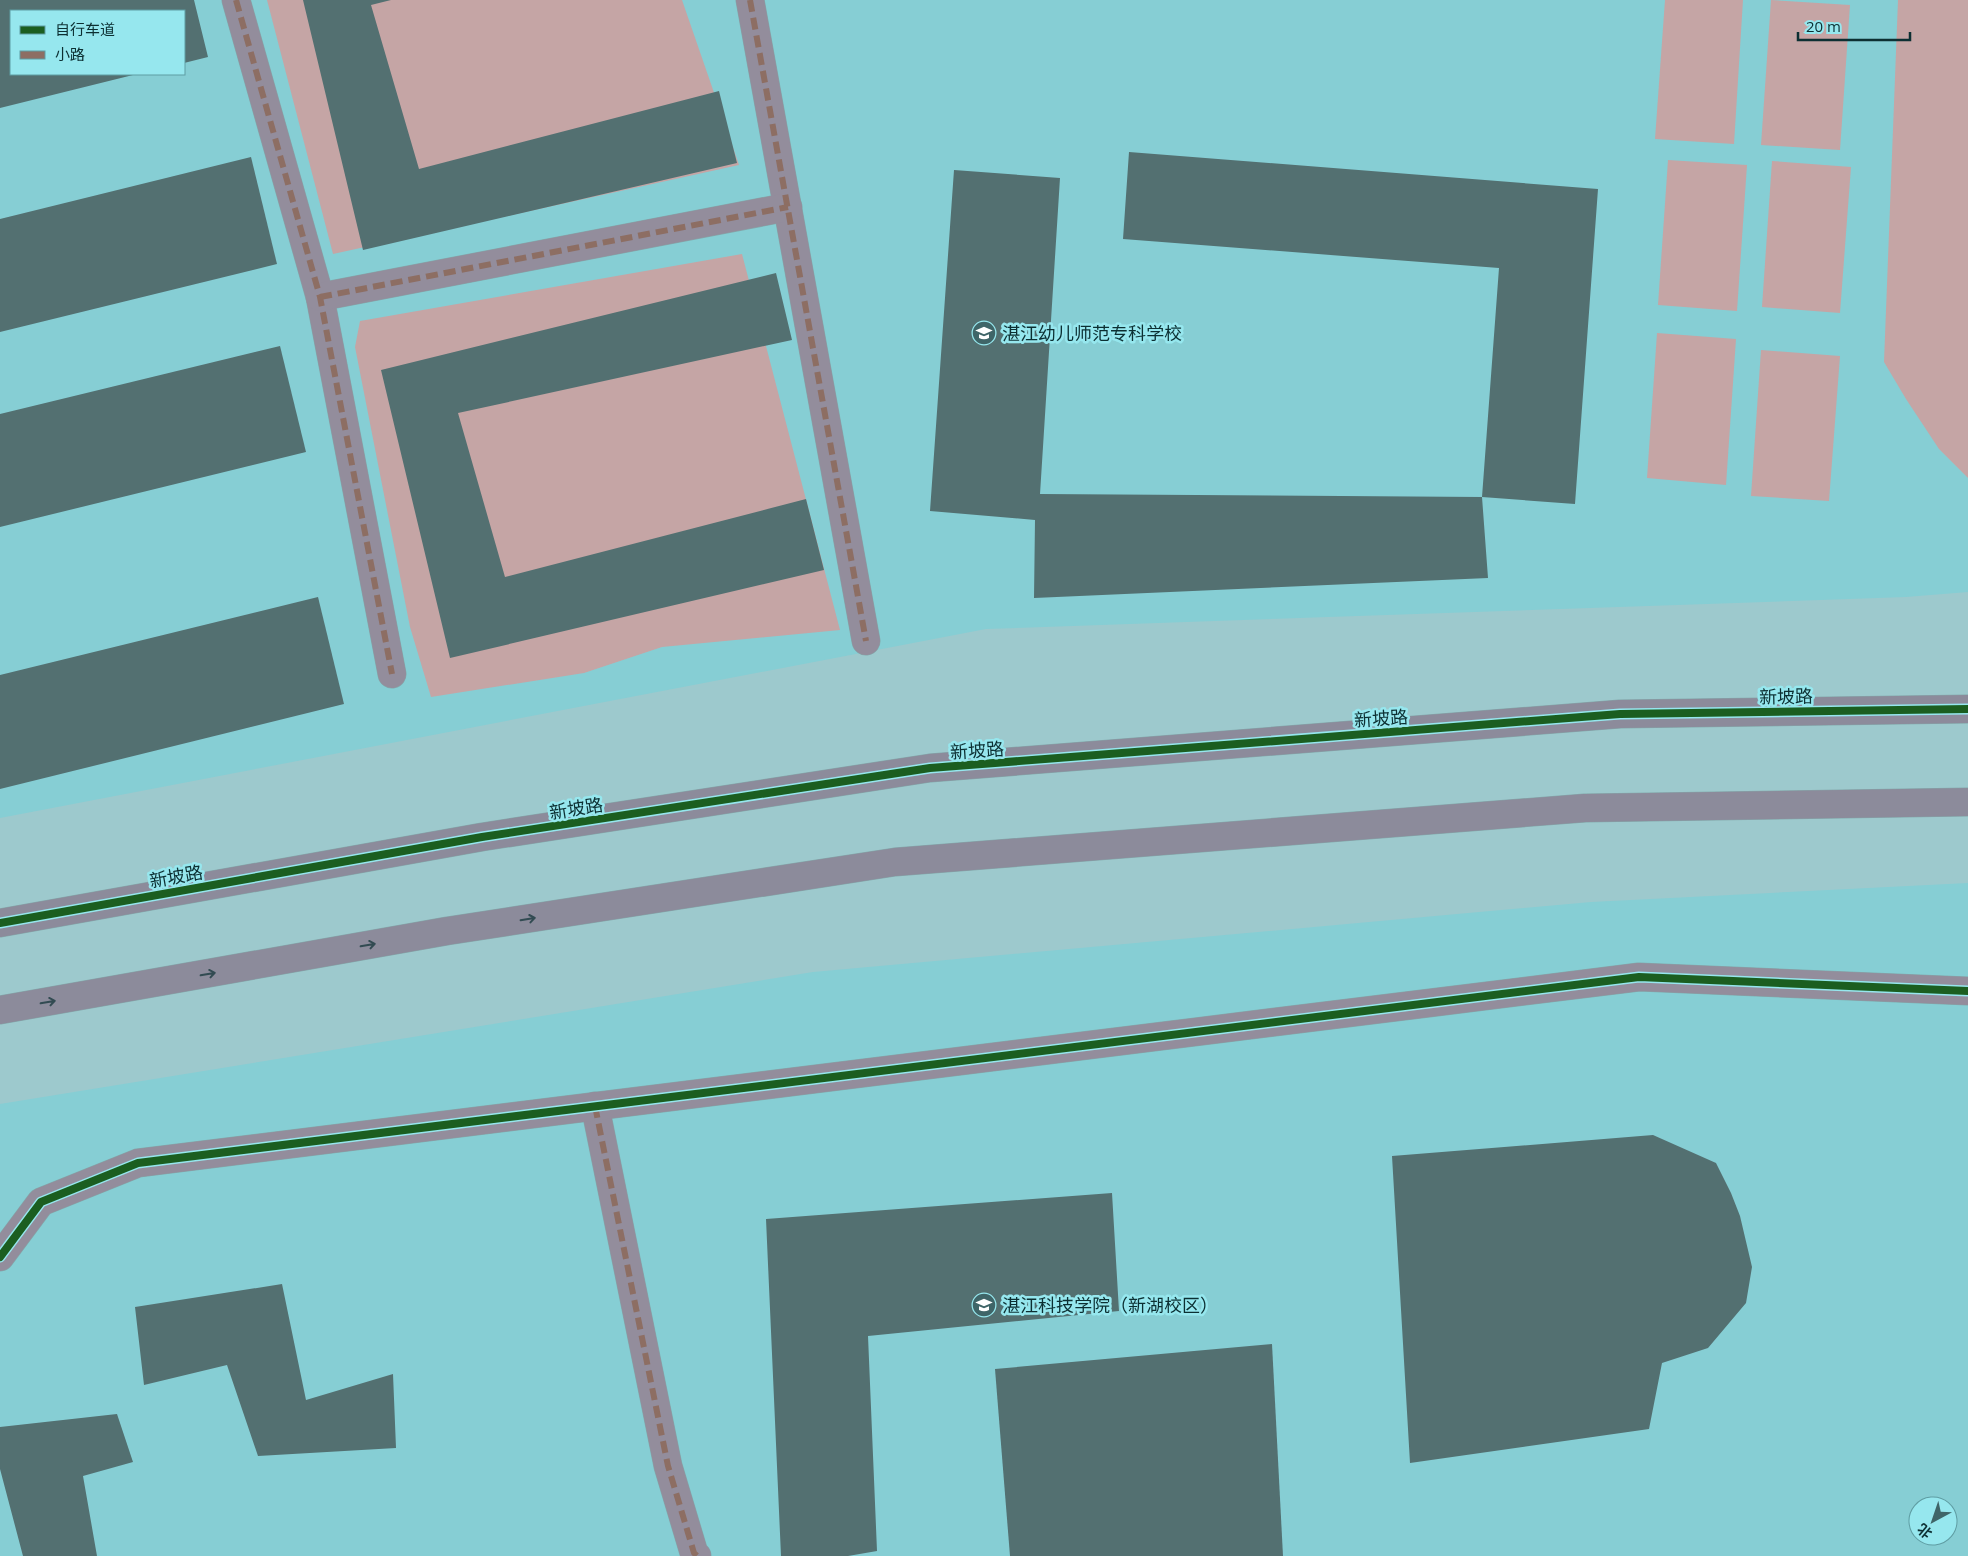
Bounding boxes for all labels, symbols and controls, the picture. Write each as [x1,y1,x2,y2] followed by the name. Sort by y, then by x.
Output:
[10,10,185,75] legend
[1798,10,1910,42] scale bar
[1806,16,1841,36] text: 20 m
[55,19,115,39] text: 自行车道
[55,44,85,64] text: 小路
[971,320,997,346] school or university icon: 湛江幼儿师范专科学校
[1002,321,1182,345] place label: 湛江幼儿师范专科学校
[1759,684,1813,708] street label: 新坡路
[1353,704,1409,732] street label: 新坡路
[949,736,1005,764] street label: 新坡路
[547,792,605,824] street label: 新坡路
[147,859,205,893] street label: 新坡路
[520,913,536,923] one-way arrow
[360,940,376,950] one-way arrow
[200,968,216,978] one-way arrow
[40,996,56,1006] one-way arrow
[971,1292,997,1318] school or university icon: 湛江科技学院（新湖校区）
[1002,1293,1218,1317] place label: 湛江科技学院（新湖校区）
[1908,1496,1958,1546] north arrow
[1913,1520,1936,1543] text: 北

